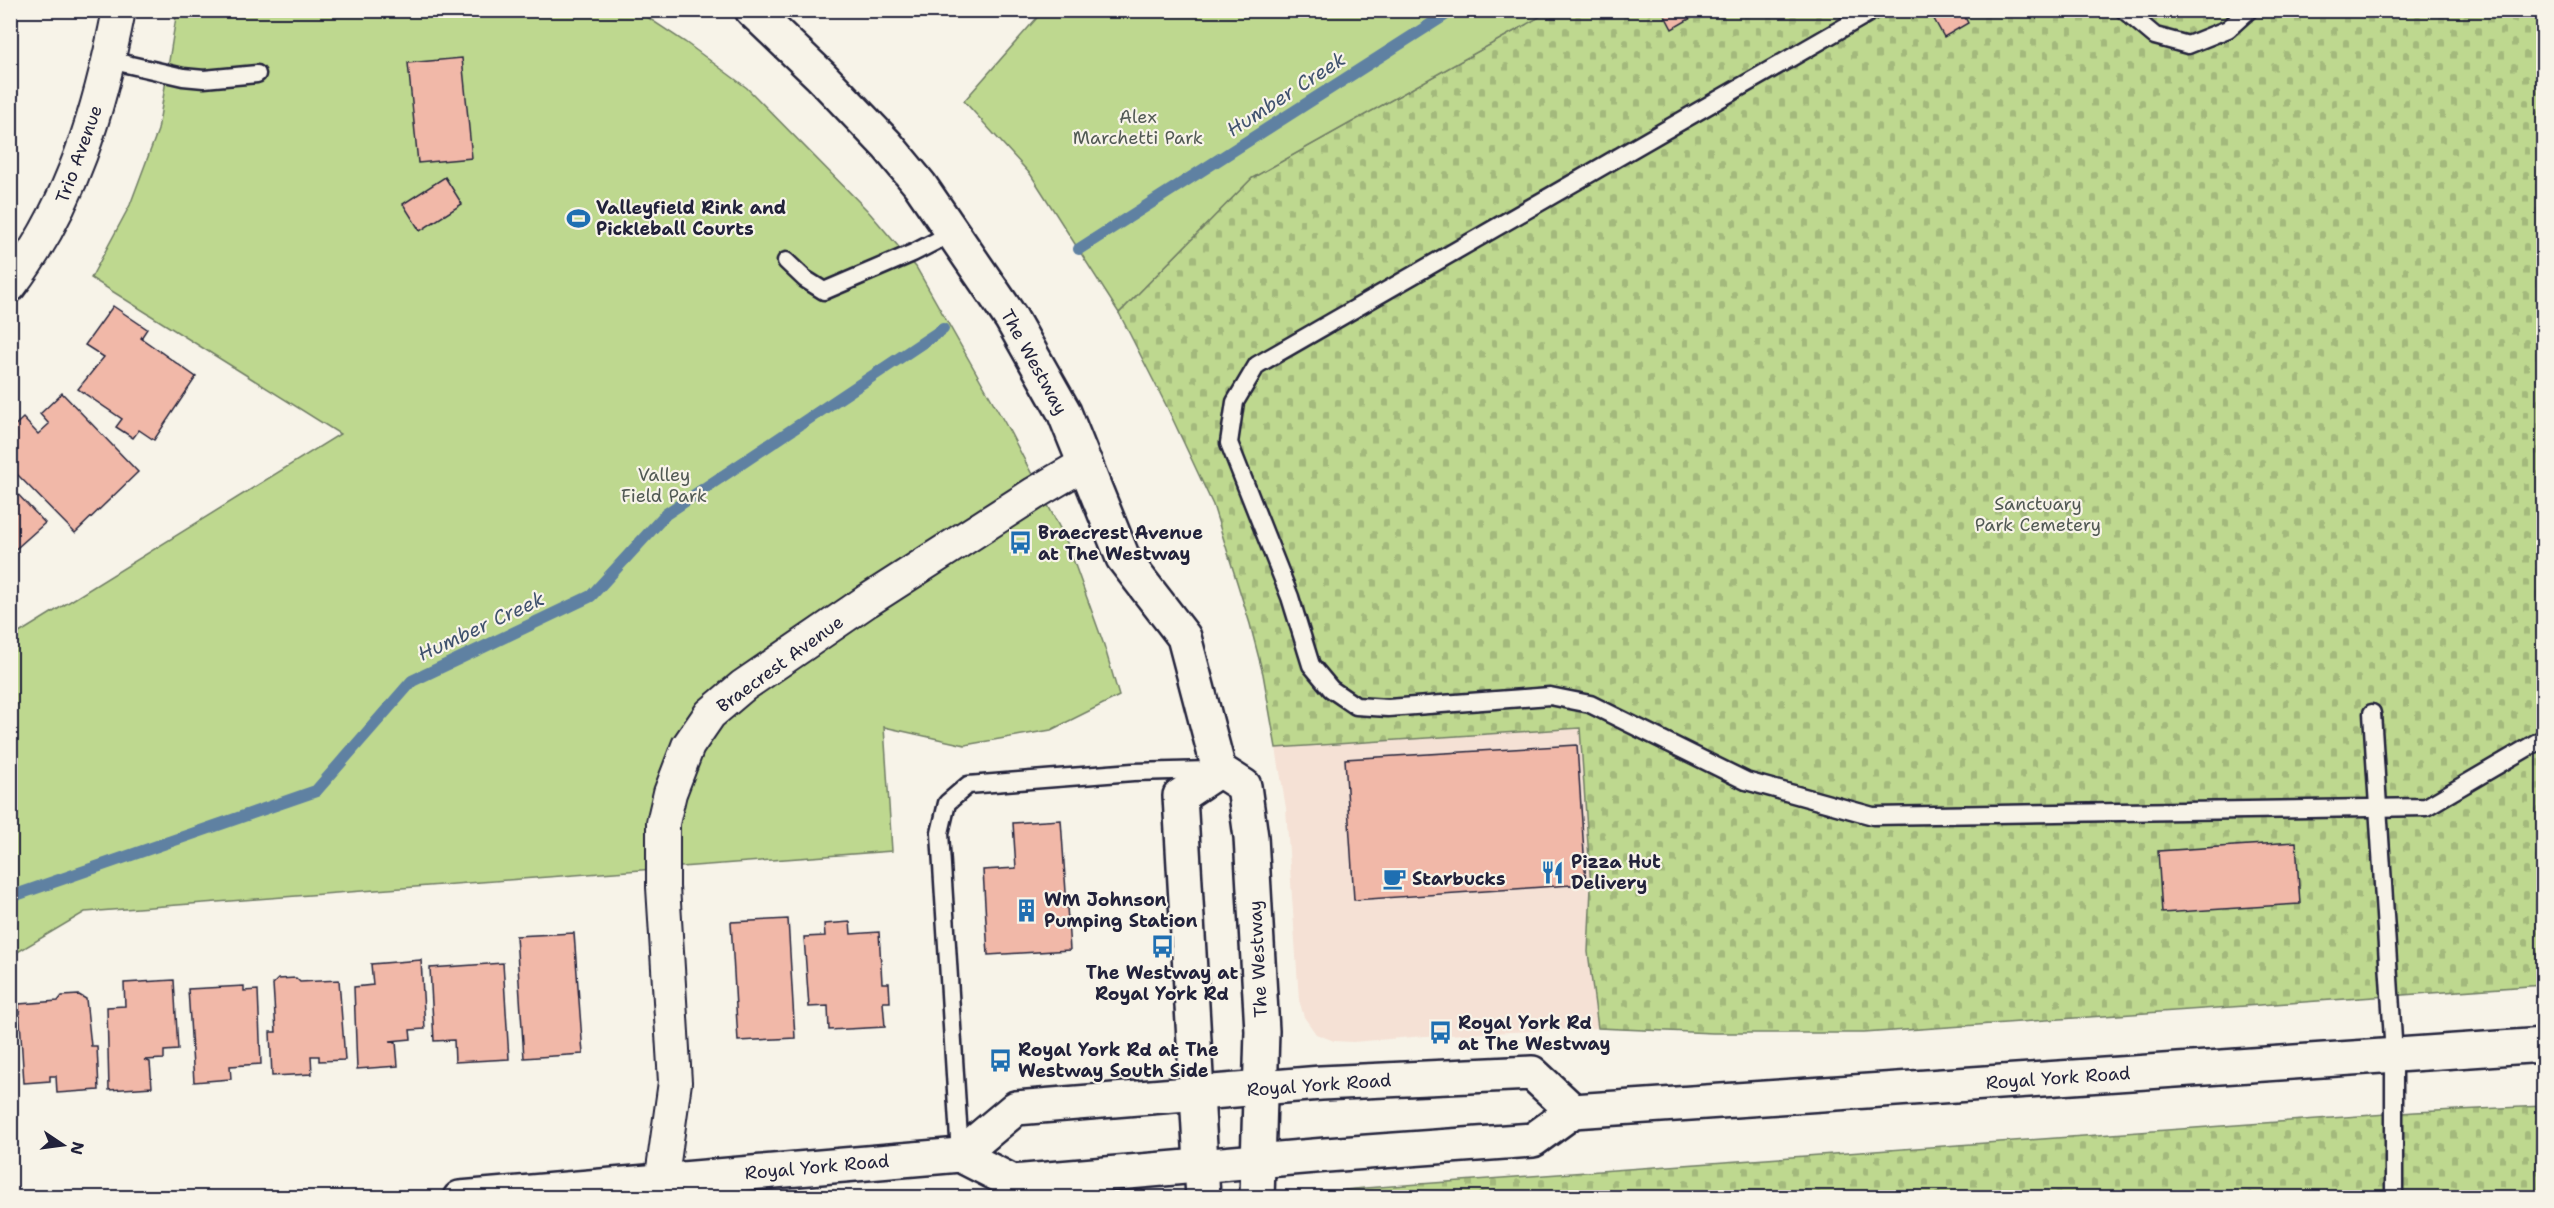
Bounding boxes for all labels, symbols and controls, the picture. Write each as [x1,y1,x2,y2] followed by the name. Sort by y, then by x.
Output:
[1221,45,1351,142] water label: Humber Creek
[50,102,108,206] street label: Trio Avenue
[1073,105,1203,150] park label: Alex Marchetti Park
[596,196,786,241] place label: Valleyfield Rink and Pickleball Courts
[565,205,591,231] sports icon: Valleyfield Rink and Pickleball Courts
[995,305,1073,419] street label: The Westway
[621,463,707,508] park label: Valley Field Park
[1975,492,2101,537] park label: Sanctuary Park Cemetery
[1038,521,1203,566] place label: Braecrest Avenue at The Westway
[1007,530,1033,556] bus stop icon: Braecrest Avenue at The Westway
[413,585,549,667] water label: Humber Creek
[712,610,848,718] street label: Braecrest Avenue
[1571,850,1661,895] place label: Pizza Hut Delivery
[1540,859,1566,885] restaurant icon: Pizza Hut Delivery
[1381,866,1407,892] cafe icon: Starbucks
[1412,867,1506,891] place label: Starbucks
[1044,888,1198,933] place label: WM Johnson Pumping Station
[1013,897,1039,923] building icon: WM Johnson Pumping Station
[1243,900,1273,1018] street label: The Westway
[1149,934,1175,960] bus stop icon: The Westway at Royal York Rd
[1086,961,1238,1006] place label: The Westway at Royal York Rd
[1458,1011,1610,1056] place label: Royal York Rd at The Westway
[1427,1020,1453,1046] bus stop icon: Royal York Rd at The Westway
[1018,1038,1219,1083] place label: Royal York Rd at The Westway South Side
[987,1047,1013,1073] bus stop icon: Royal York Rd at The Westway South Side
[1985,1061,2131,1095] street label: Royal York Road
[1246,1068,1392,1102] street label: Royal York Road
[33,1115,93,1175] north arrow
[65,1140,89,1157] text: N
[744,1149,890,1185] street label: Royal York Road

